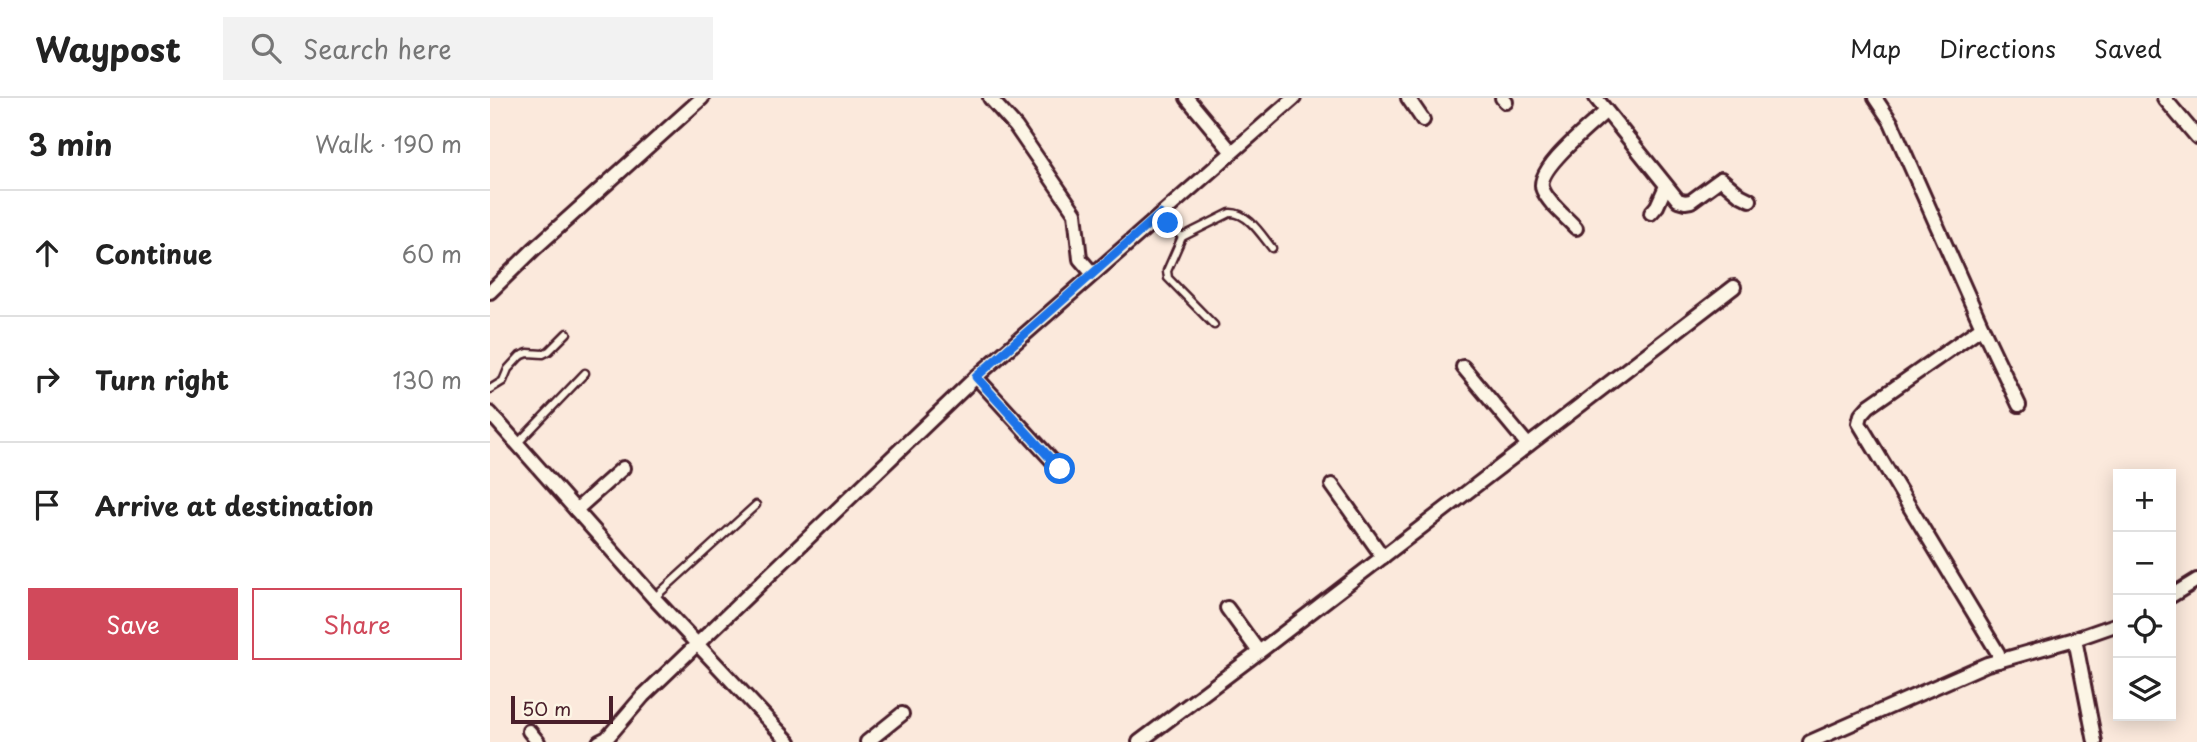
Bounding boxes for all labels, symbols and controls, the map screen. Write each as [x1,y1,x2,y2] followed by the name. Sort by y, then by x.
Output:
[223,17,713,80] search box
[35,23,181,73] text: Waypost
[247,29,285,67] icon: search
[303,29,452,68] text: Search here
[1850,30,1901,66] text: Map
[1939,30,2056,66] text: Directions
[2094,30,2162,66] text: Saved
[28,121,113,166] text: 3 min
[315,126,462,161] text: Walk · 190 m
[1152,207,1183,238] route end
[28,234,66,272] icon: ahead
[95,234,212,273] text: Continue
[402,236,462,271] text: 60 m
[28,360,66,398] icon: right
[95,360,229,399] text: Turn right
[392,362,462,397] text: 130 m
[1044,453,1075,484] route start
[2113,469,2176,721] map controls
[2113,469,2176,532] button: +
[28,486,66,524] icon: arrive
[95,486,374,525] text: Arrive at destination
[2113,532,2176,595] button: −
[28,588,238,660] button: Save
[252,588,462,660] button: Share
[2113,595,2176,658] button: locate
[2113,658,2176,721] button: layers
[511,693,612,725] scale bar
[522,694,571,722] text: 50 m

